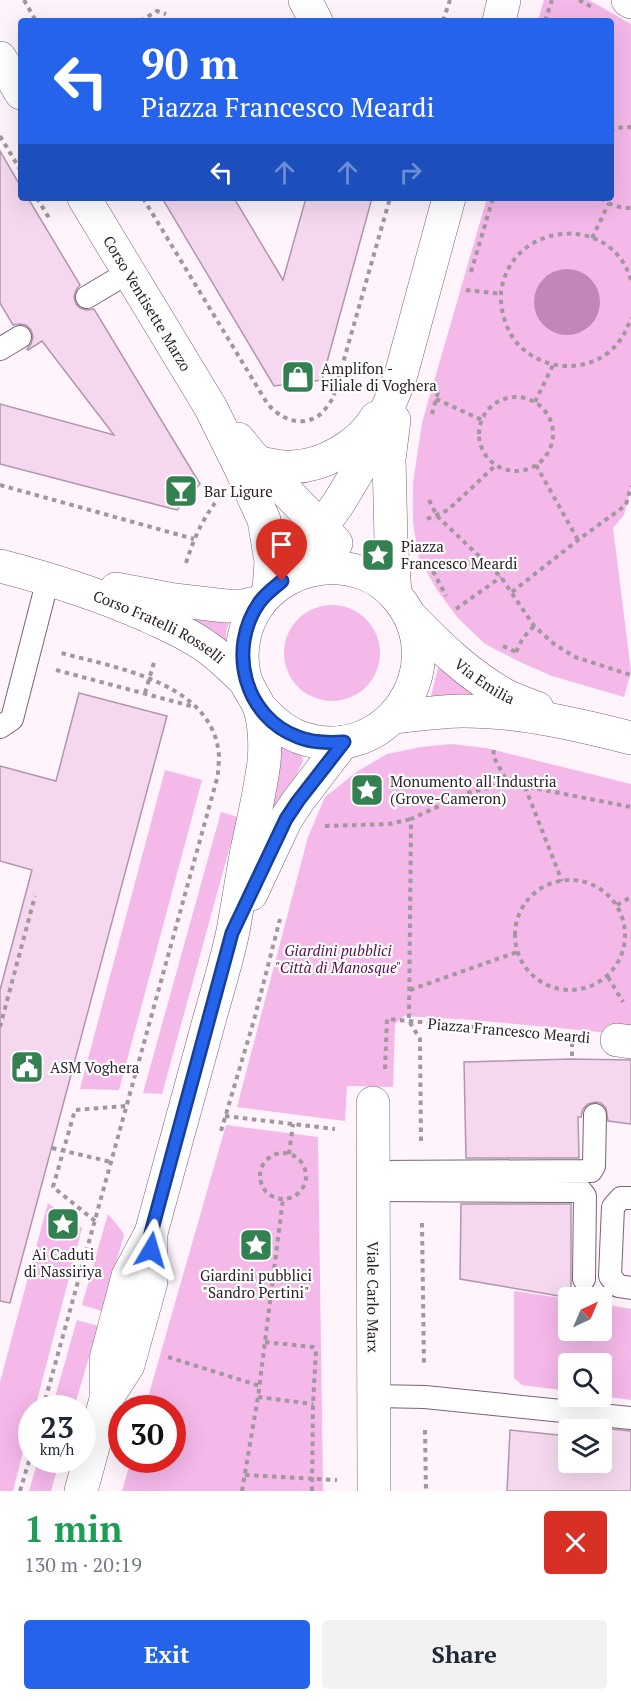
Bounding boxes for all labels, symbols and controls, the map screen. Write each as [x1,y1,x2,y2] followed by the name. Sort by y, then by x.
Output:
[141,35,239,91] text: 90 m
[42,42,120,120] icon: left
[141,89,435,125] text: Piazza Francesco Meardi
[205,156,238,189] icon: left
[268,156,301,189] icon: ahead
[331,156,364,189] icon: ahead
[394,156,427,189] icon: right
[99,232,196,375] street label: Corso Ventisette Marzo
[321,358,437,395] place label: Amplifon - Filiale di Voghera
[280,359,316,395] shop icon: Amplifon - Filiale di Voghera
[163,473,199,509] bar icon: Bar Ligure
[204,481,273,501] place label: Bar Ligure
[256,519,307,581] pin
[265,528,298,561] icon: arrive
[401,536,518,573] place label: Piazza Francesco Meardi
[360,537,396,573] place icon: Piazza Francesco Meardi
[91,585,230,668] street label: Corso Fratelli Rosselli
[450,653,518,709] street label: Via Emilia
[390,771,557,808] place label: Monumento all'Industria (Grove-Cameron)
[349,772,385,808] place icon: Monumento all'Industria (Grove-Cameron)
[275,940,401,977] park label: Giardini pubblici "Città di Manosque"
[427,1013,591,1047] street label: Piazza Francesco Meardi
[9,1049,45,1085] public building icon: ASM Voghera
[50,1057,140,1077] place label: ASM Voghera
[45,1206,81,1242] place icon: Ai Caduti di Nassiriya
[119,1218,183,1282] position arrow
[238,1227,274,1263] place icon: Giardini pubblici "Sandro Pertini"
[363,1241,384,1353] street label: Viale Carlo Marx
[24,1244,102,1281] place label: Ai Caduti di Nassiriya
[200,1265,312,1302] place label: Giardini pubblici "Sandro Pertini"
[558,1287,612,1341] north arrow
[558,1287,612,1473] map controls
[558,1353,612,1407] button: search
[108,1395,186,1473] speed limit sign: 30
[40,1407,74,1447] text: 23
[558,1419,612,1473] button: layers
[40,1439,74,1459] text: km/h
[24,1505,122,1552] text: 1 min
[544,1511,607,1574] button: close
[24,1551,142,1578] text: 130 m · 20:19
[24,1620,310,1689] button: Exit
[322,1620,607,1689] button: Share

